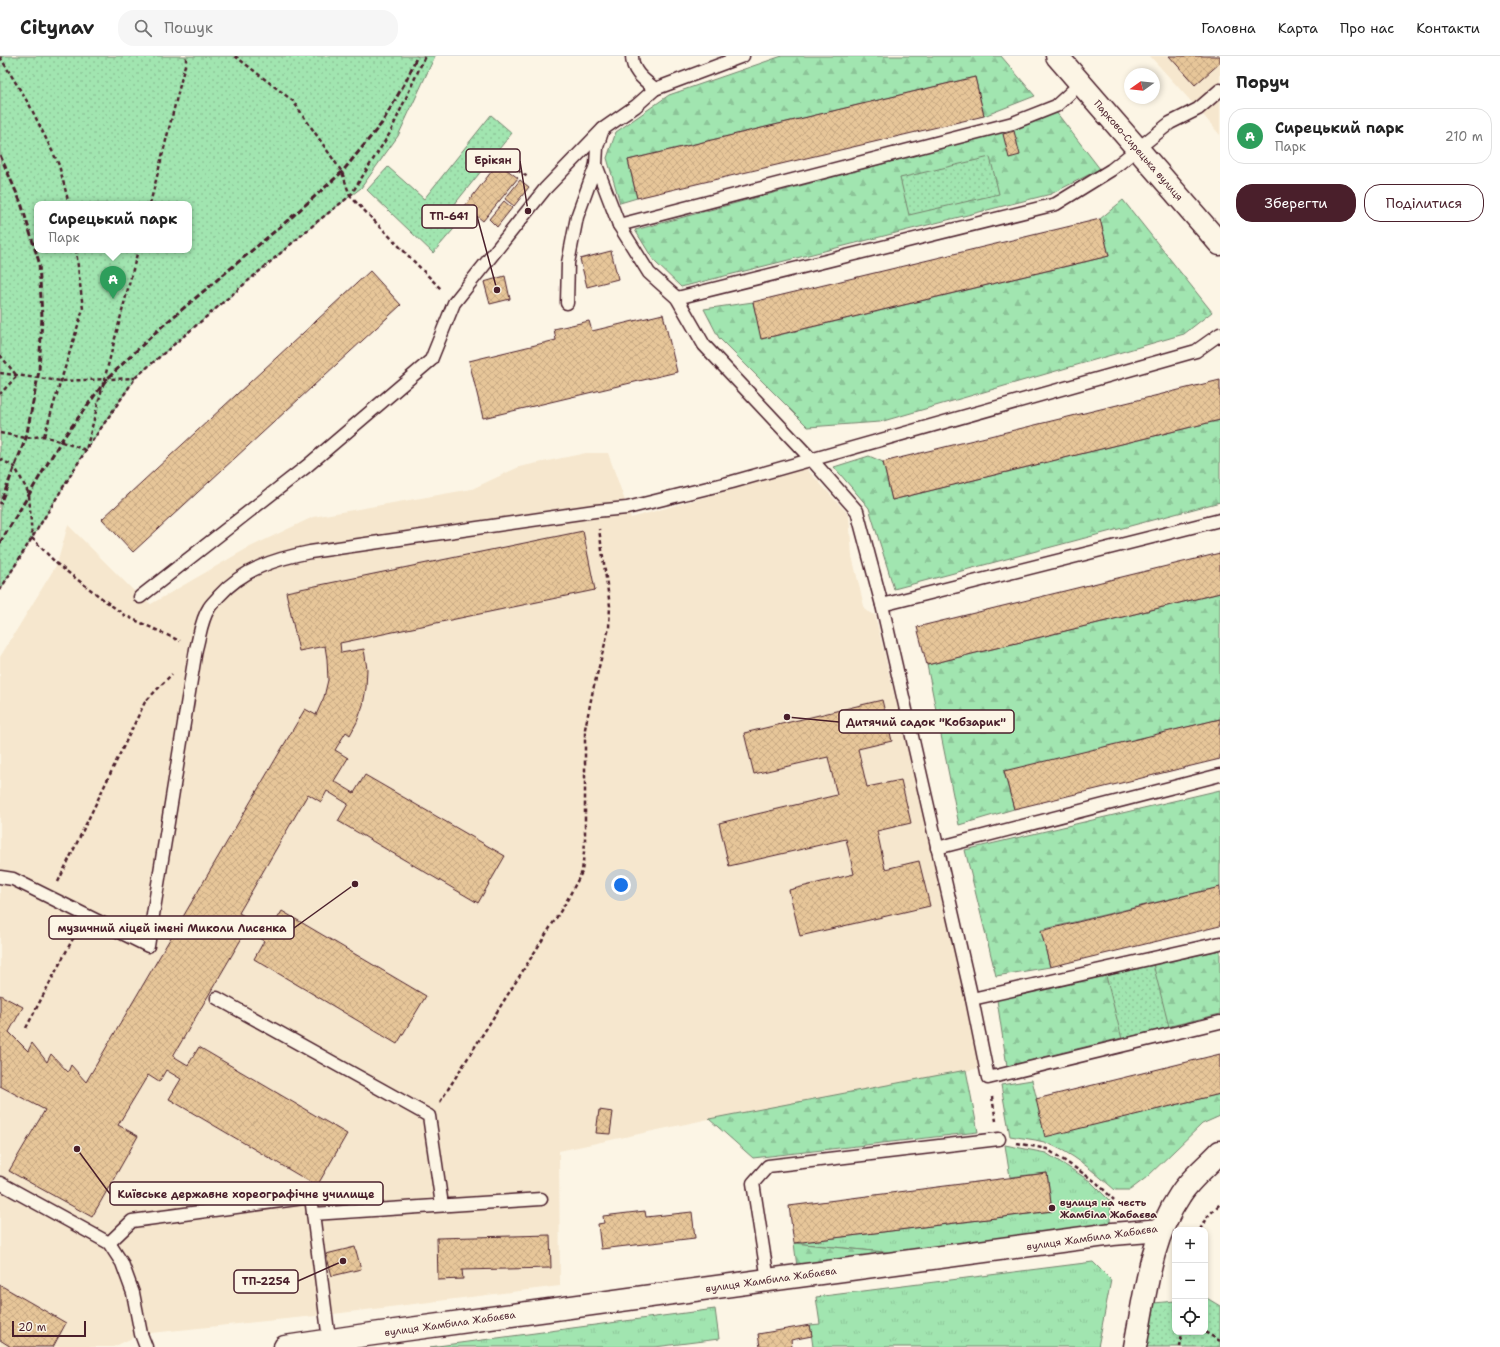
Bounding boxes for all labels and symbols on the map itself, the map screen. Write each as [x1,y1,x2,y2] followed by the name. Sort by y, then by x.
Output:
[1124,68,1160,104] north arrow
[1091,97,1186,203] street label: Парково-Сирецька вулиця
[466,149,520,172] callout: Ерікян
[474,153,512,168] text: Ерікян
[422,205,477,228] callout: ТП-641
[429,209,469,224] text: ТП-641
[100,266,126,299] pin: A
[839,710,1014,733] callout: Дитячий садок "Кобзарик"
[846,715,1006,730] text: Дитячий садок "Кобзарик"
[611,875,631,895] your location
[49,916,294,939] callout: музичний ліцей імені Миколи Лисенка
[57,921,287,936] text: музичний ліцей імені Миколи Лисенка
[110,1182,383,1205] callout: Київське державне хореографічне училище
[117,1187,375,1202] text: Київське державне хореографічне училище
[1060,1196,1157,1221] place label: вулиця на честь Жамбіла Жабаєва
[1047,1203,1057,1213] marker: вулиця на честь Жамбіла Жабаєва
[1026,1222,1159,1253] street label: вулиця Жамбила Жабаєва
[705,1264,838,1295] street label: вулиця Жамбила Жабаєва
[234,1270,298,1293] callout: ТП-2254
[242,1274,291,1289] text: ТП-2254
[384,1308,517,1339] street label: вулиця Жамбила Жабаєва
[12,1319,86,1338] scale bar

